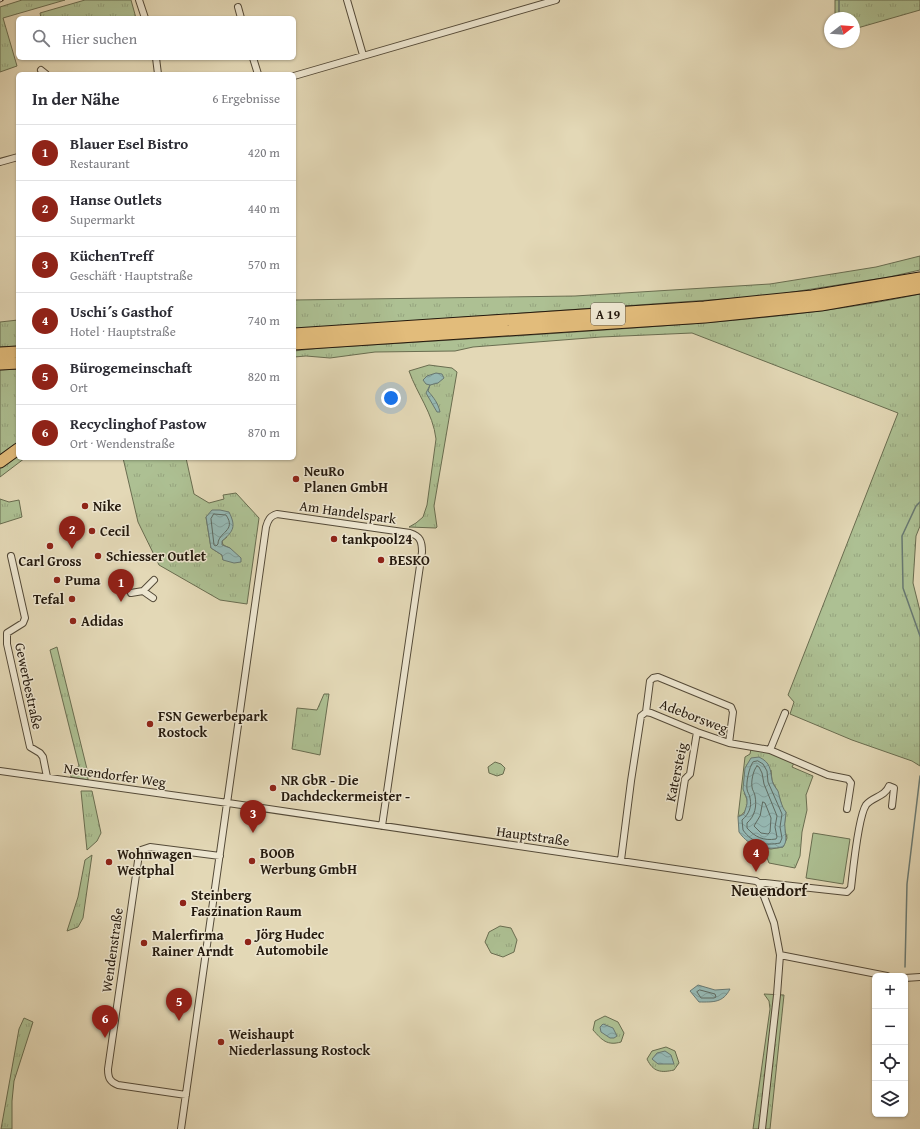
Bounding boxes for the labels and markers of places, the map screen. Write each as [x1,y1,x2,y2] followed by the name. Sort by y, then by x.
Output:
[304,461,388,497] place label: NeuRo Planen GmbH
[291,474,301,484] marker: NeuRo Planen GmbH
[93,496,121,516] place label: Nike
[80,501,90,511] marker: Nike
[59,516,85,549] pin: 2
[100,521,131,541] place label: Cecil
[87,526,97,536] marker: Cecil
[342,529,412,549] place label: tankpool24
[329,534,339,544] marker: tankpool24
[45,541,55,551] marker: Carl Gross
[106,546,207,566] place label: Schiesser Outlet
[389,550,430,570] place label: BESKO
[18,551,82,571] place label: Carl Gross
[93,551,103,561] marker: Schiesser Outlet
[376,555,386,565] marker: BESKO
[108,569,134,602] pin: 1
[65,570,101,590] place label: Puma
[52,575,62,585] marker: Puma
[33,589,65,609] place label: Tefal
[67,594,77,604] marker: Tefal
[81,611,124,631] place label: Adidas
[68,616,78,626] marker: Adidas
[158,706,269,742] place label: FSN Gewerbepark Rostock
[145,719,155,729] marker: FSN Gewerbepark Rostock
[281,770,410,806] place label: NR GbR - Die Dachdeckermeister -
[268,783,278,793] marker: NR GbR - Die Dachdeckermeister -
[240,800,266,833] pin: 3
[743,839,769,872] pin: 4
[260,843,357,879] place label: BOOB Werbung GmbH
[117,844,193,880] place label: Wohnwagen Westphal
[247,856,257,866] marker: BOOB Werbung GmbH
[104,857,114,867] marker: Wohnwagen Westphal
[191,885,302,921] place label: Steinberg Faszination Raum
[178,898,188,908] marker: Steinberg Faszination Raum
[254,924,329,960] place label: Jörg Hudec Automobile
[152,925,235,961] place label: Malerfirma Rainer Arndt
[243,937,253,947] marker: Jörg Hudec Automobile
[139,938,149,948] marker: Malerfirma Rainer Arndt
[166,988,192,1021] pin: 5
[92,1005,118,1038] pin: 6
[229,1024,371,1060] place label: Weishaupt Niederlassung Rostock
[216,1037,226,1047] marker: Weishaupt Niederlassung Rostock

